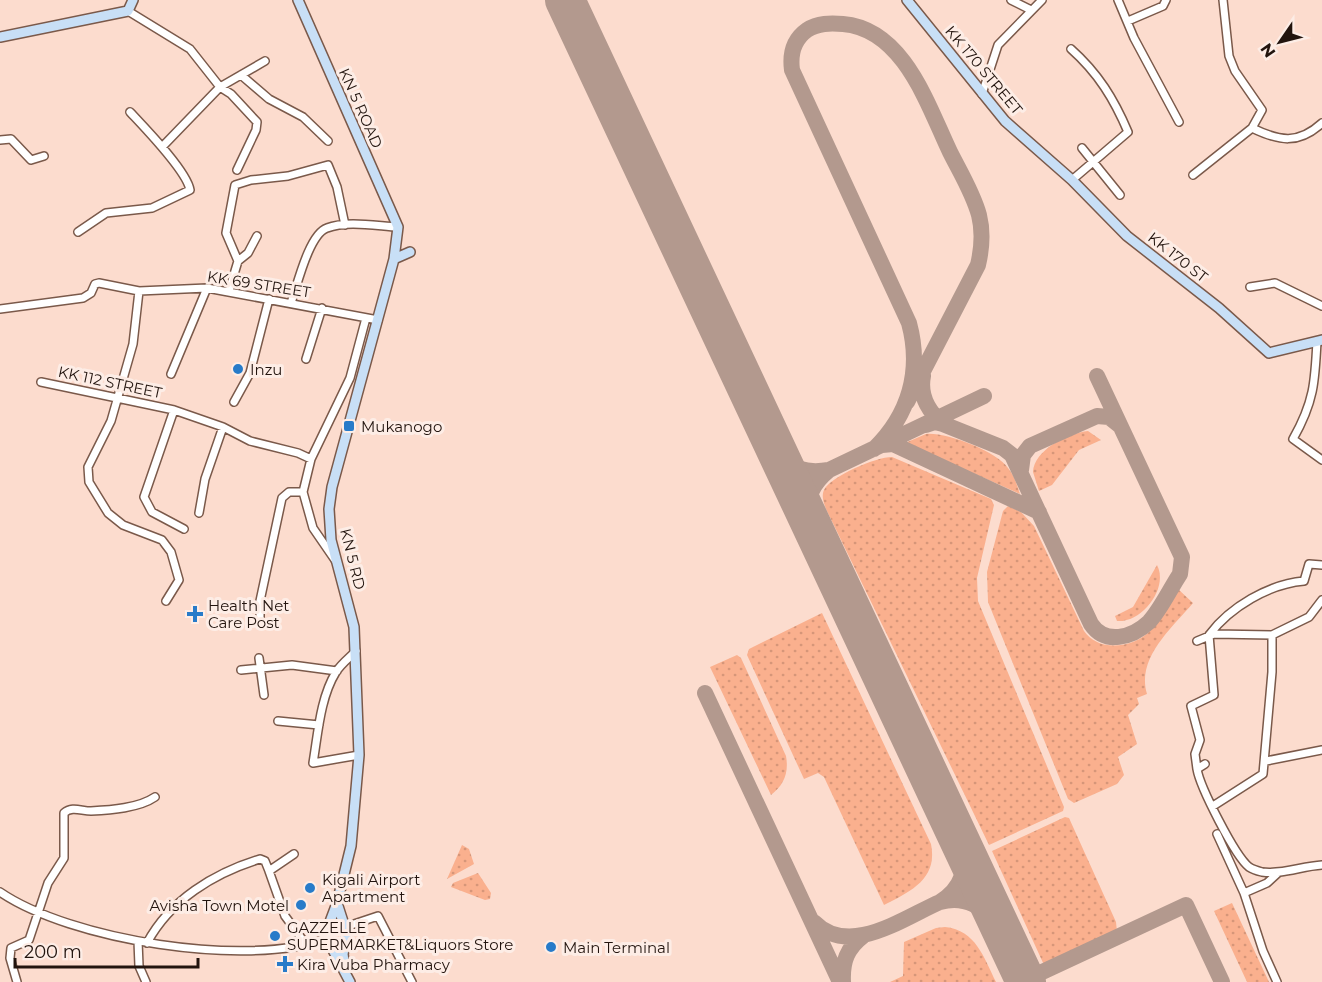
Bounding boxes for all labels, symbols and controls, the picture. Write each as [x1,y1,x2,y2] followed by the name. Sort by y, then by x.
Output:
[1250,12,1310,72] north arrow
[941,22,1027,119] street label: KK 170 STREET
[1257,40,1280,61] text: N
[335,65,387,151] street label: KN 5 ROAD
[1144,228,1212,287] street label: KK 170 ST
[206,266,313,302] street label: KK 69 STREET
[250,360,282,379] place label: Inzu
[56,362,164,402] street label: KK 112 STREET
[231,362,245,376] marker: Inzu
[361,417,442,436] place label: Mukanogo
[342,419,356,433] marker: Mukanogo
[336,526,370,592] street label: KN 5 RD
[208,596,289,632] place label: Health Net Care Post
[186,605,204,623] marker: Health Net Care Post
[322,870,420,906] place label: Kigali Airport Apartment
[303,881,317,895] marker: Kigali Airport Apartment
[149,896,289,915] place label: Avisha Town Motel
[294,898,308,912] marker: Avisha Town Motel
[287,918,513,954] place label: GAZZELLE SUPERMARKET&Liquors Store
[268,929,282,943] marker: GAZZELLE SUPERMARKET&Liquors Store
[15,931,198,969] scale bar
[563,938,670,957] place label: Main Terminal
[544,940,558,954] marker: Main Terminal
[24,941,82,963] text: 200 m
[297,955,451,974] place label: Kira Vuba Pharmacy
[278,957,292,971] marker: Kira Vuba Pharmacy

